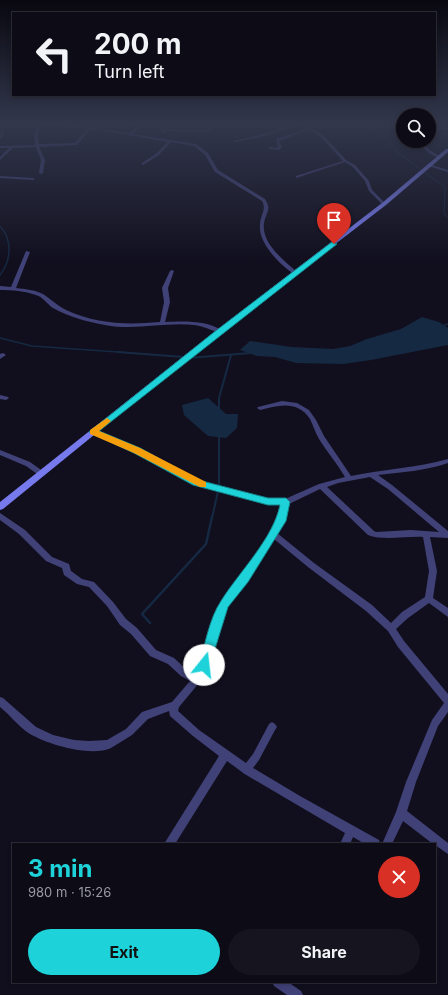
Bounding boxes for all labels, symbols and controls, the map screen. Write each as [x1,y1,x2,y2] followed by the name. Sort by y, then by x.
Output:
[94,27,182,61] text: 200 m
[28,28,80,80] icon: left
[94,61,164,82] text: Turn left
[396,108,436,148] map controls
[396,108,436,148] button: search
[317,203,351,244] pin
[323,209,345,231] icon: arrive
[183,644,225,686] position arrow
[28,854,93,883] text: 3 min
[378,856,420,898] button: close
[28,884,111,900] text: 980 m · 15:26
[28,929,220,975] button: Exit
[228,929,420,975] button: Share

